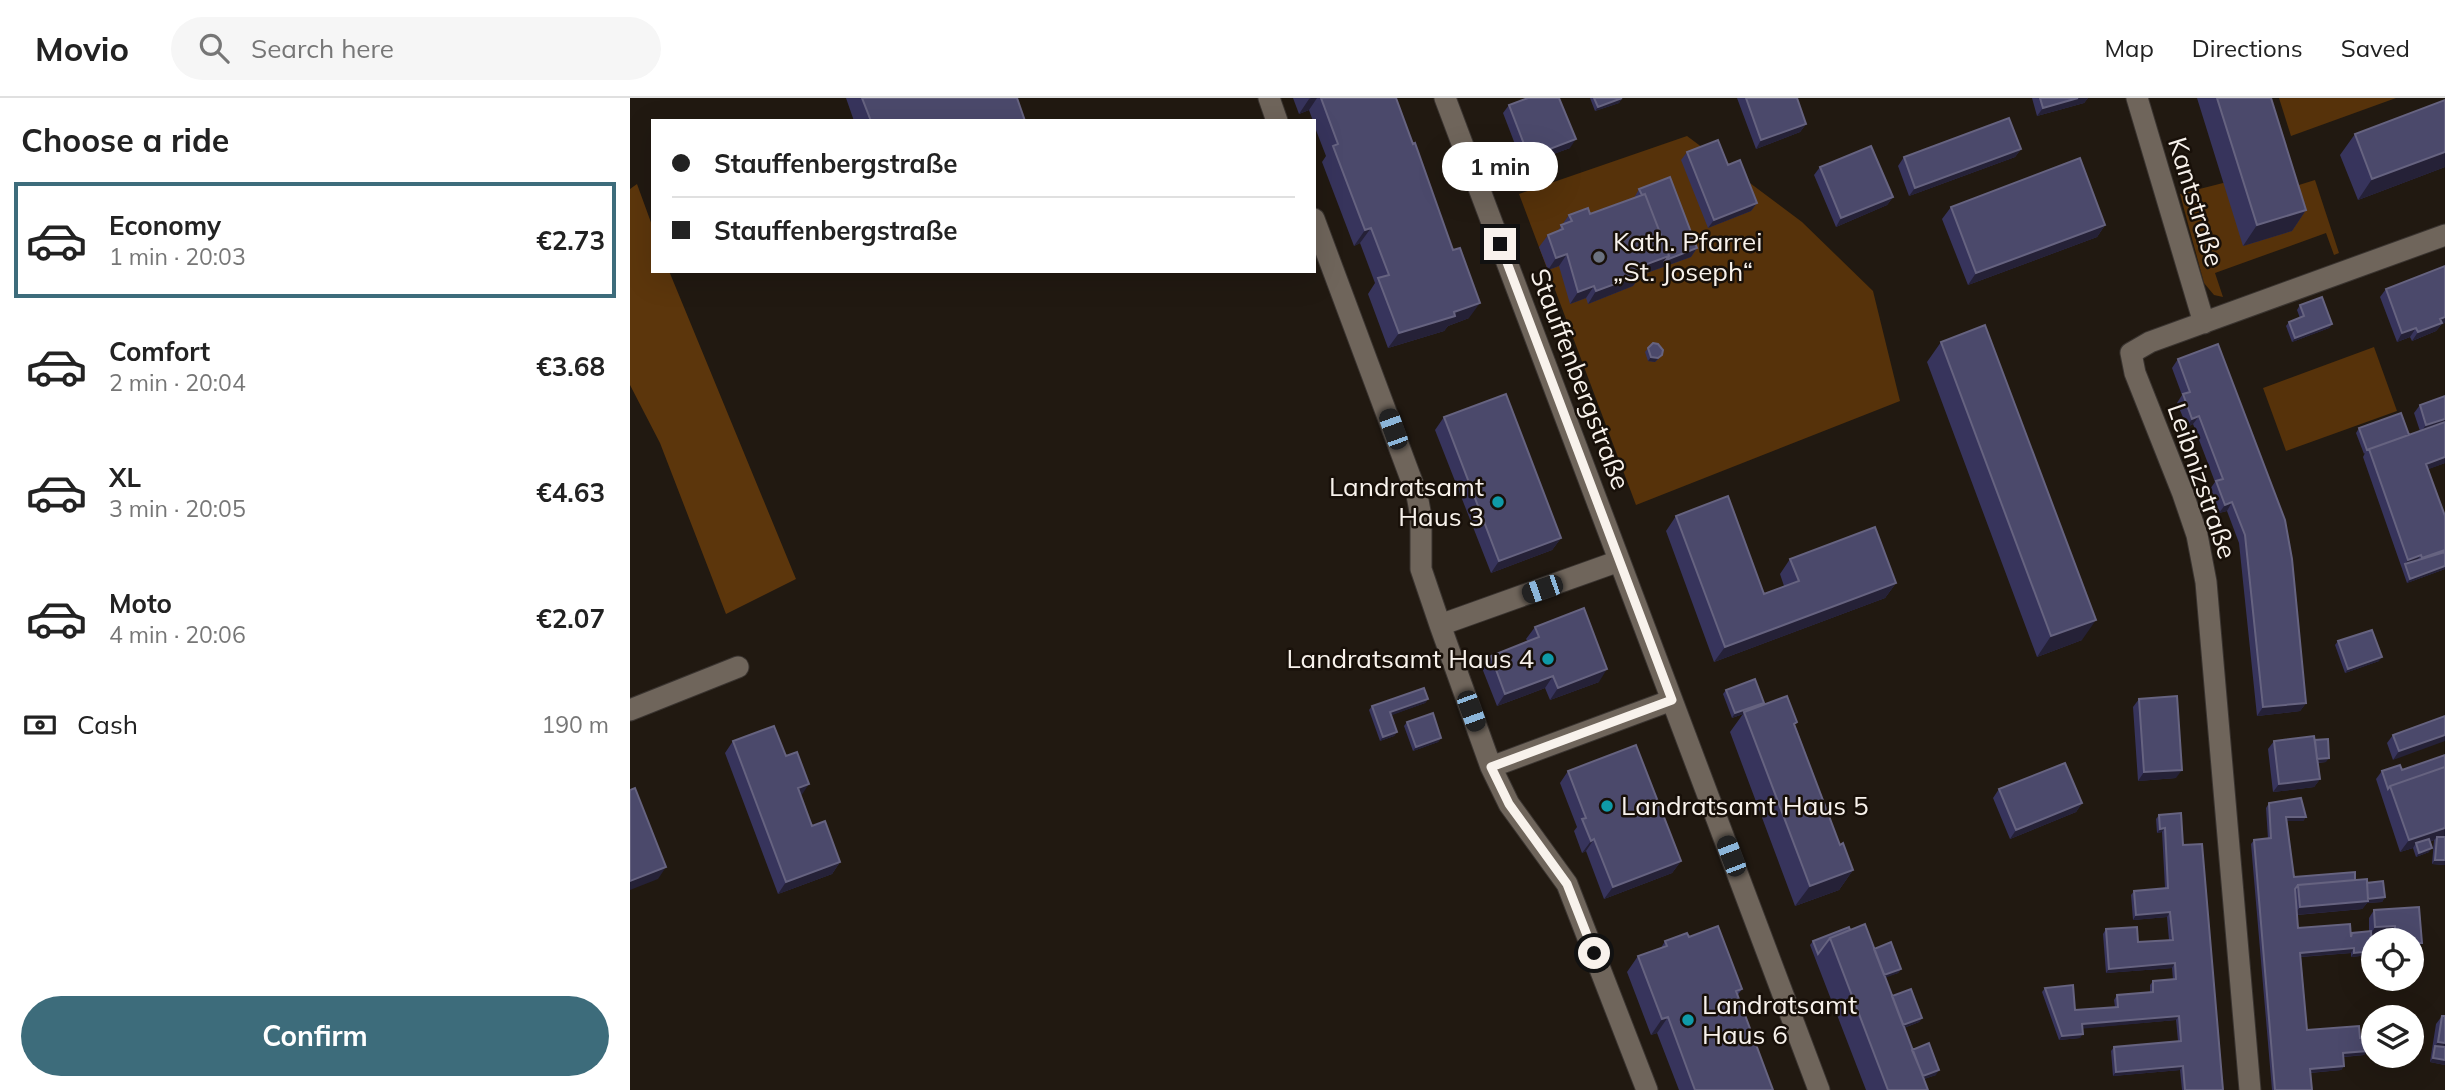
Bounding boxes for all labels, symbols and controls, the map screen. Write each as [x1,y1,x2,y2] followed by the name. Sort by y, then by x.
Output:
[171,17,661,80] search box
[35,28,129,69] text: Movio
[195,29,233,67] icon: search
[251,32,394,65] text: Search here
[2104,33,2154,63] text: Map
[2192,33,2303,63] text: Directions
[2341,33,2410,63] text: Saved
[21,120,229,160] text: Choose a ride
[2161,133,2232,271] street label: Kantstraße
[1442,142,1558,192] callout: 1 min
[714,147,958,180] text: Stauffenbergstraße
[1470,152,1530,181] text: 1 min
[25,209,88,272] icon: car
[109,209,221,242] text: Economy
[714,214,958,247] text: Stauffenbergstraße
[536,224,605,257] text: €2.73
[1613,225,1762,288] place label: Kath. Pfarrei „St. Joseph“
[1484,228,1516,260] route end
[109,242,246,271] text: 1 min · 20:03
[1591,249,1607,265] marker: Kath. Pfarrei „St. Joseph“
[1523,264,1638,494] street label: Stauffenbergstraße
[25,335,88,398] icon: car
[109,335,210,368] text: Comfort
[536,350,605,383] text: €3.68
[109,368,246,397] text: 2 min · 20:04
[2160,399,2244,563] street label: Leibnizstraße
[1376,406,1411,452] car
[25,461,88,524] icon: car
[109,461,141,494] text: XL
[1329,470,1484,533] place label: Landratsamt Haus 3
[536,476,605,509] text: €4.63
[109,494,246,523] text: 3 min · 20:05
[1490,494,1506,510] marker: Landratsamt Haus 3
[1519,572,1566,606] car
[25,587,88,650] icon: car
[109,587,172,620] text: Moto
[536,602,605,635] text: €2.07
[109,620,246,649] text: 4 min · 20:06
[1286,642,1534,675] place label: Landratsamt Haus 4
[1540,651,1556,667] marker: Landratsamt Haus 4
[1454,688,1489,734] car
[21,706,59,744] icon: cash
[77,708,138,741] text: Cash
[541,710,609,739] text: 190 m
[1621,789,1869,822] place label: Landratsamt Haus 5
[1599,798,1615,814] marker: Landratsamt Haus 5
[1714,833,1749,879] car
[2361,928,2424,1068] map controls
[2361,928,2424,991] button: locate
[1578,937,1610,969] route start
[1702,988,1857,1051] place label: Landratsamt Haus 6
[21,996,609,1076] button: Confirm
[2361,1005,2424,1068] button: layers
[1680,1012,1696,1028] marker: Landratsamt Haus 6

